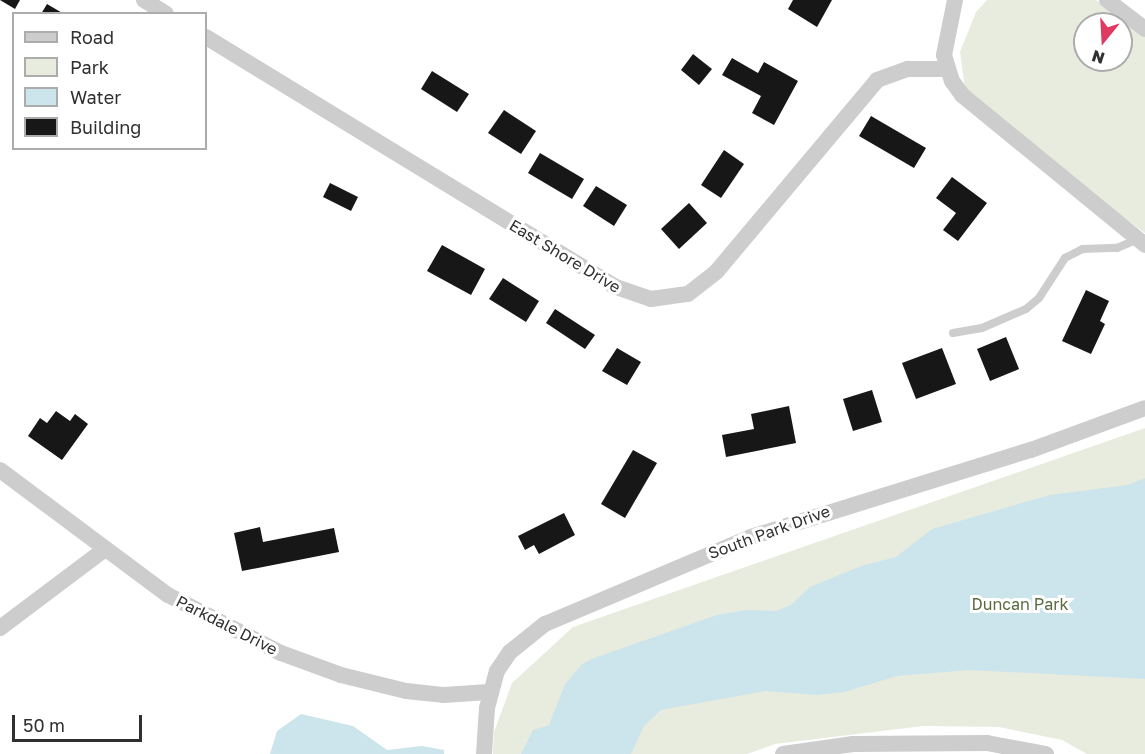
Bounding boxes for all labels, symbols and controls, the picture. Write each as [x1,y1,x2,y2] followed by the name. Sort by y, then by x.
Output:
[12,12,207,150] legend
[1073,12,1133,72] north arrow
[70,26,114,48] text: Road
[1089,46,1107,69] text: N
[70,56,109,78] text: Park
[70,86,121,108] text: Water
[70,116,141,138] text: Building
[506,215,624,297] street label: East Shore Drive
[706,501,832,563] street label: South Park Drive
[173,591,281,659] street label: Parkdale Drive
[972,594,1068,614] park label: Duncan Park
[15,703,146,741] scale bar
[23,714,65,736] text: 50 m

